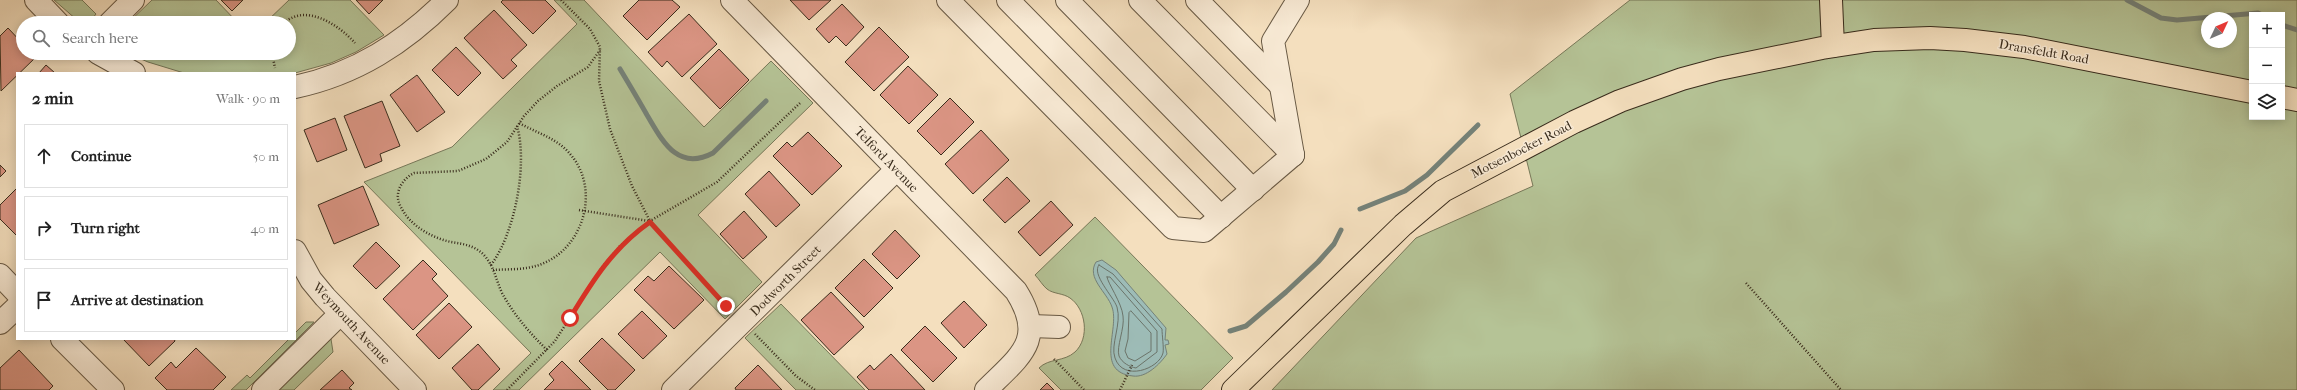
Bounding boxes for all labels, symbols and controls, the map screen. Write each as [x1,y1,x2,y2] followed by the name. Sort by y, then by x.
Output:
[2201,12,2237,48] north arrow
[2249,12,2285,120] map controls
[2249,12,2285,48] button: +
[16,16,296,60] search box
[30,27,52,49] icon: search
[62,29,138,47] text: Search here
[1998,36,2091,67] street label: Dransfeldt Road
[2249,48,2285,84] button: −
[2249,84,2285,120] button: layers
[32,88,73,108] text: 2 min
[216,91,280,106] text: Walk · 90 m
[1468,117,1575,181] street label: Motsenbocker Road
[852,123,922,196] street label: Telford Avenue
[33,145,55,167] icon: ahead
[71,147,131,165] text: Continue
[253,149,279,164] text: 50 m
[33,217,55,239] icon: right
[71,219,140,237] text: Turn right
[251,221,279,236] text: 40 m
[747,242,824,319] street label: Dodworth Street
[309,279,394,368] street label: Weymouth Avenue
[33,289,55,311] icon: arrive
[71,291,203,309] text: Arrive at destination
[717,297,735,315] route end
[561,309,579,327] route start

